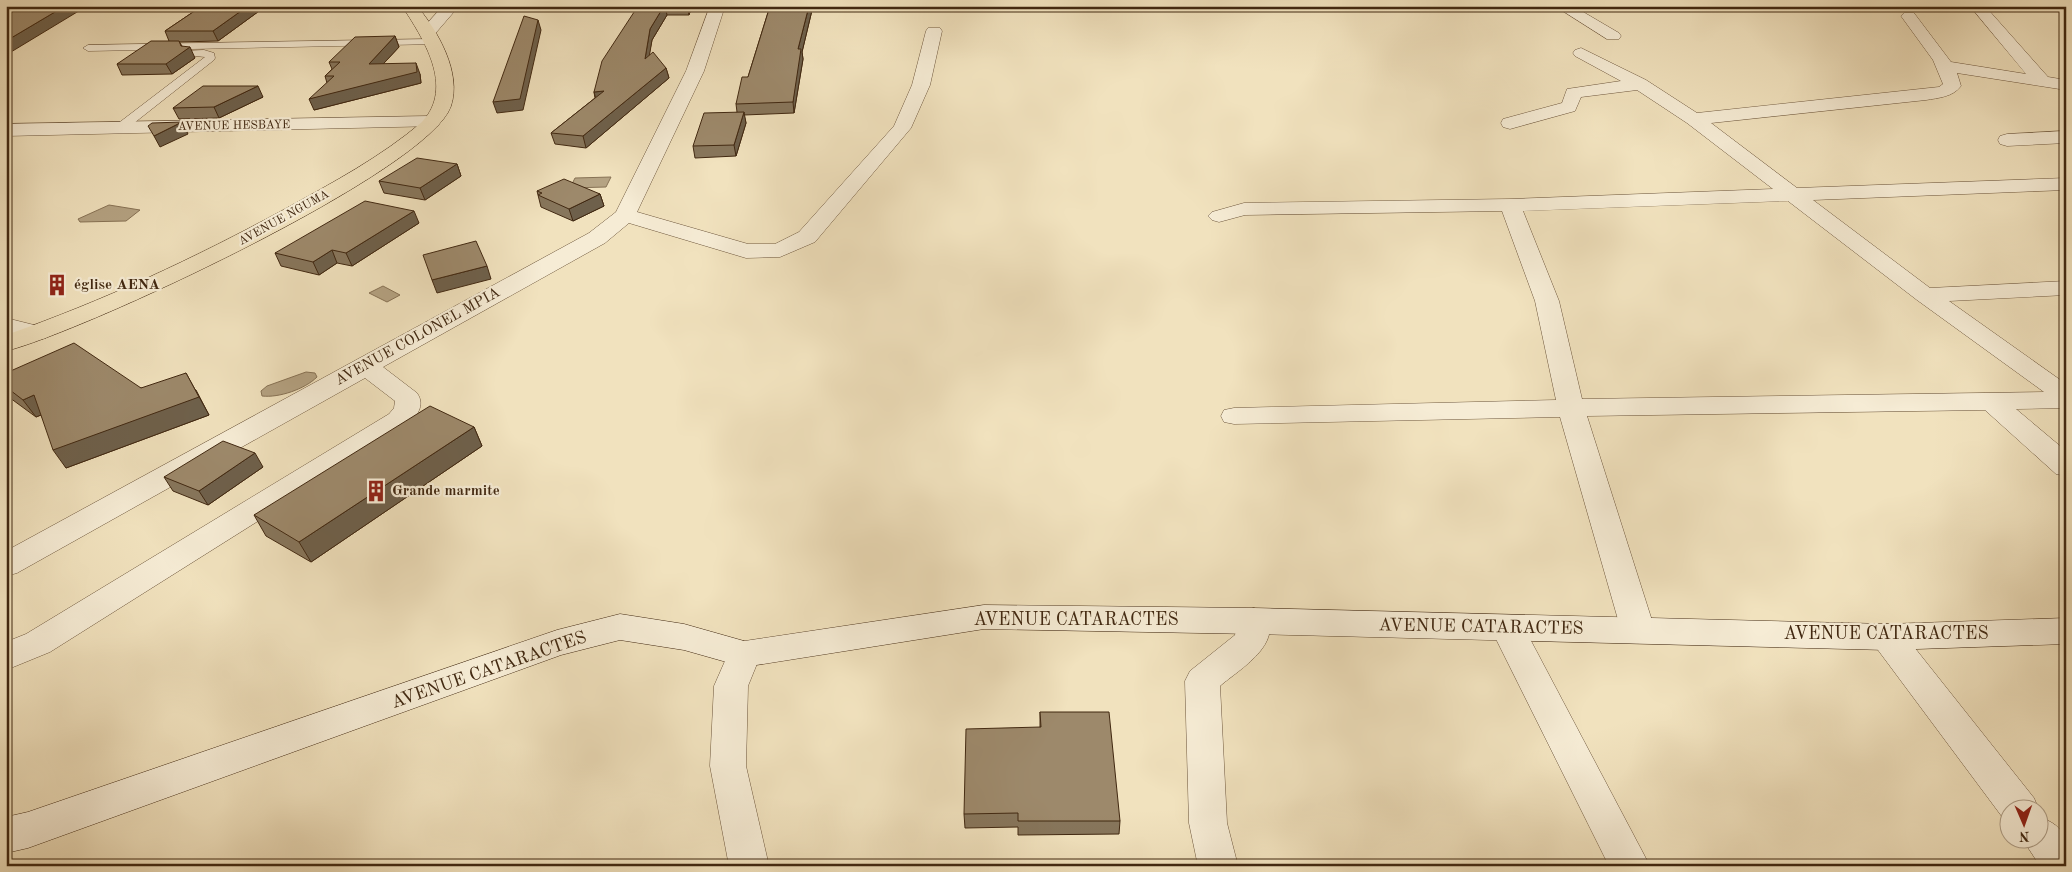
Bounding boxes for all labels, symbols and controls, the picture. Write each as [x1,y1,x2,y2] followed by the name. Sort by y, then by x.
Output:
[178,119,290,133] street label: AVENUE HESBAYE
[237,188,331,248] street label: AVENUE NGUMA
[44,272,70,298] building icon: église AENA
[74,278,160,293] place label: église AENA
[333,285,503,389] street label: AVENUE COLONEL MPIA
[363,478,389,504] building icon: Grande marmite
[392,484,500,499] place label: Grande marmite
[973,611,1179,629] street label: AVENUE CATARACTES
[1378,616,1584,638] street label: AVENUE CATARACTES
[1783,625,1989,643] street label: AVENUE CATARACTES
[389,628,589,712] street label: AVENUE CATARACTES
[2000,800,2050,850] north arrow
[2019,829,2030,843] text: N

